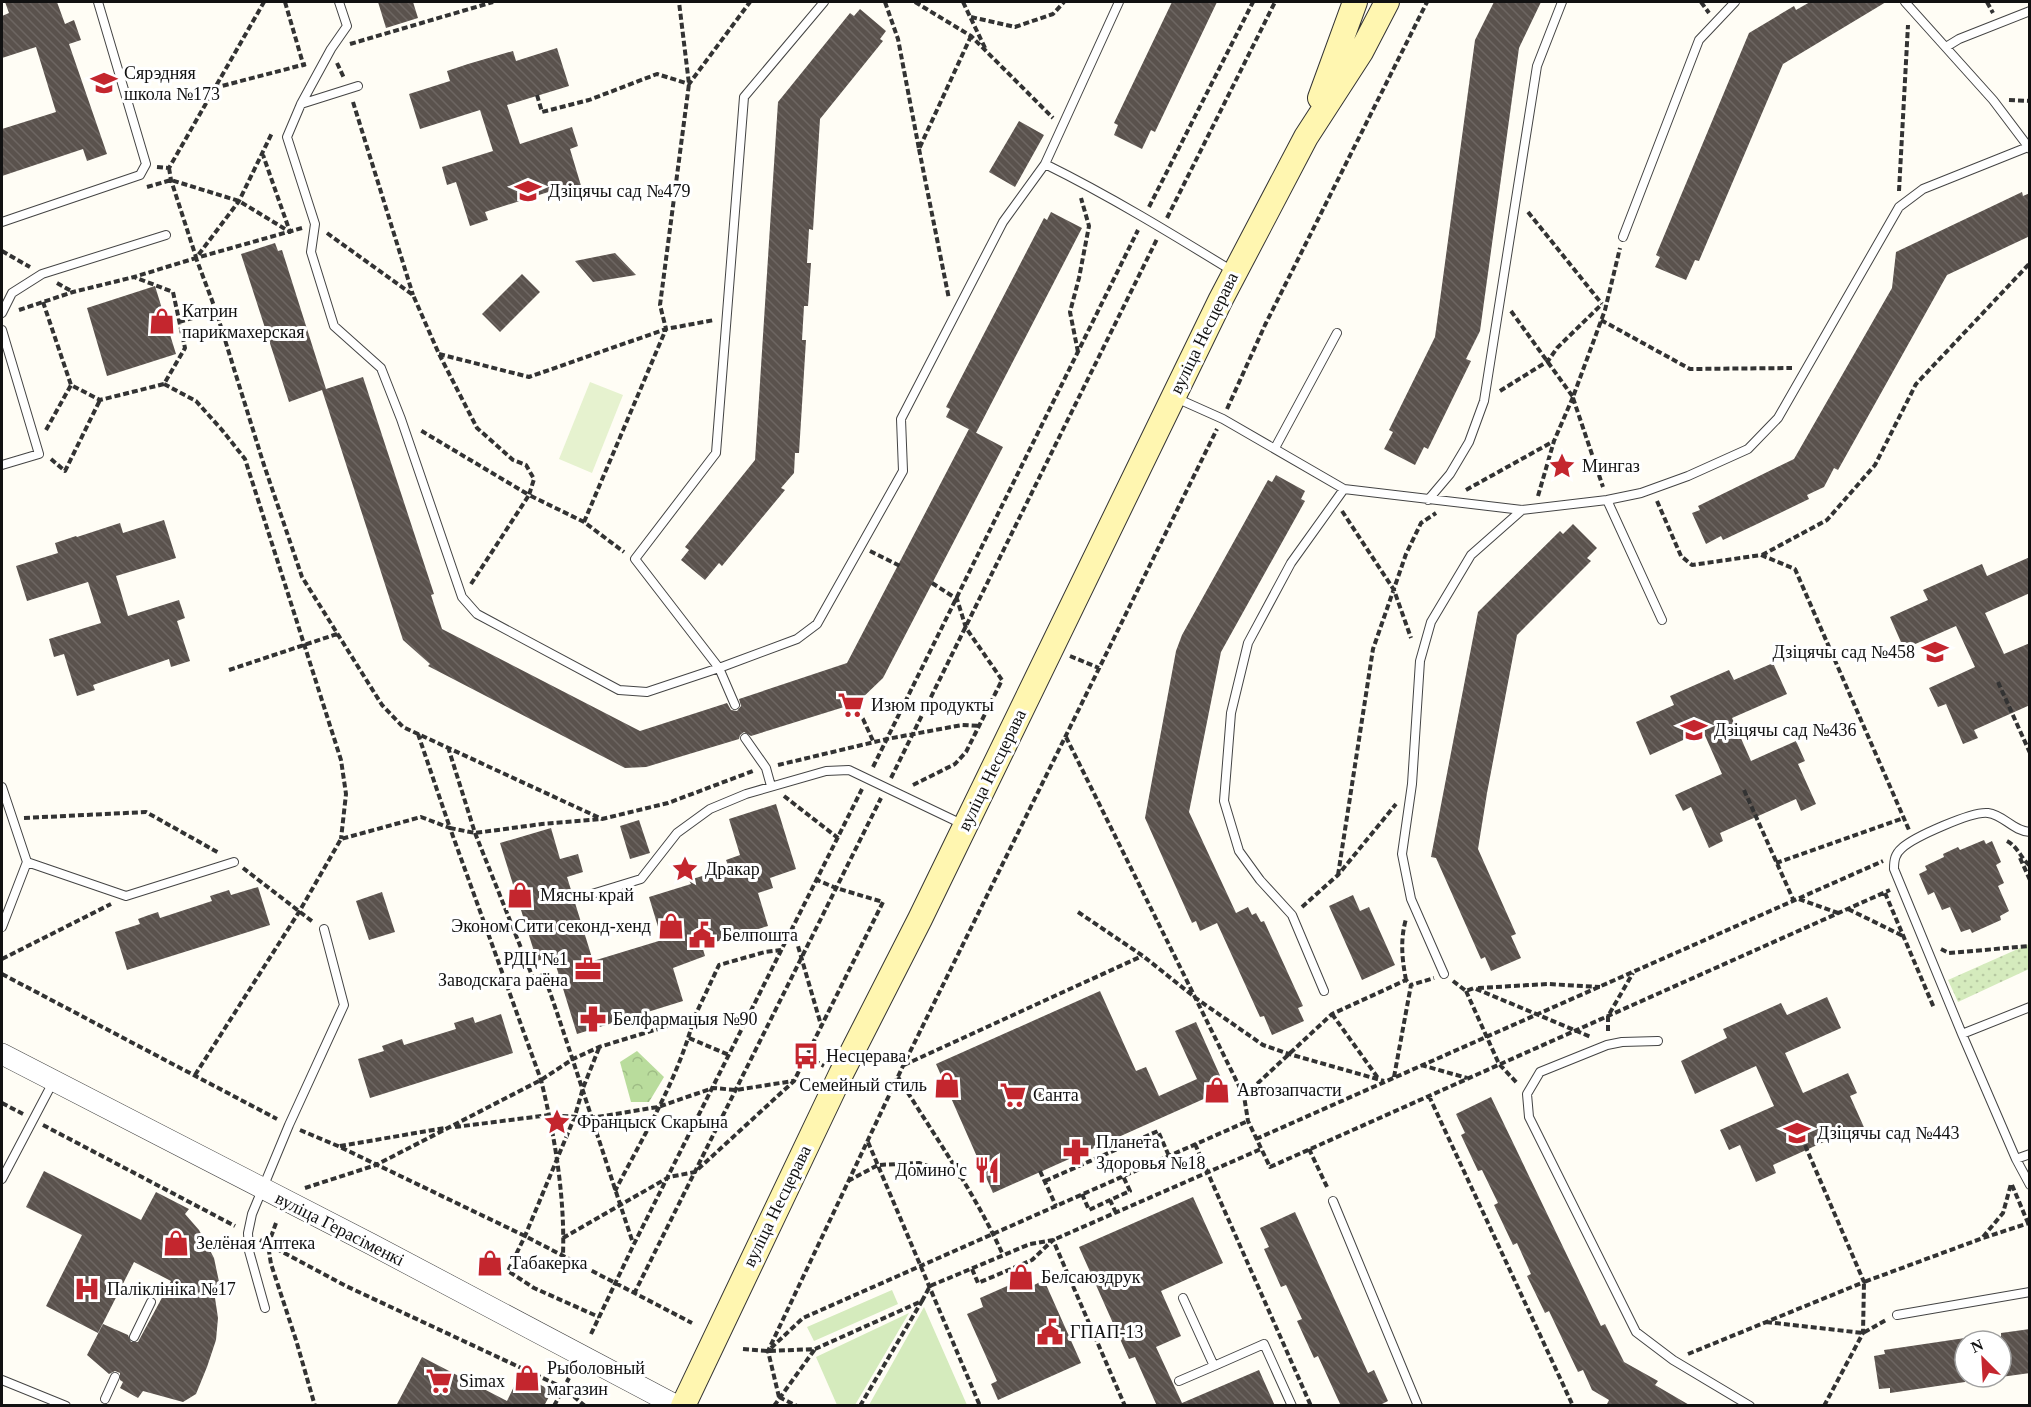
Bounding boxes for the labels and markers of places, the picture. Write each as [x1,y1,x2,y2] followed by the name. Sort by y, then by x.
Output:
[124,63,220,104] place label: Сярэдняя школа №173
[89,68,119,98] school or university icon: Сярэдняя школа №173
[513,176,543,206] school or university icon: Дзіцячы сад №479
[548,181,690,201] place label: Дзіцячы сад №479
[182,301,305,342] place label: Катрин парикмахерская
[147,306,177,336] shop icon: Катрин парикмахерская
[1547,451,1577,481] place icon: Мингаз
[1582,456,1640,476] place label: Мингаз
[1920,637,1950,667] school or university icon: Дзіцячы сад №458
[1773,642,1915,662] place label: Дзіцячы сад №458
[836,690,866,720] supermarket icon: Изюм продукты
[871,695,994,715] place label: Изюм продукты
[1679,715,1709,745] school or university icon: Дзіцячы сад №436
[1714,720,1856,740] place label: Дзіцячы сад №436
[670,854,700,884] place icon: Дракар
[705,859,760,879] place label: Дракар
[505,880,535,910] shop icon: Мясны край
[540,885,634,905] place label: Мясны край
[656,911,686,941] shop icon: Эконом Сити секонд-хенд
[451,916,651,936] place label: Эконом Сити секонд-хенд
[687,920,717,950] public building icon: Белпошта
[722,925,798,945] place label: Белпошта
[438,949,568,990] place label: РДЦ №1 Заводскага раёна
[573,954,603,984] office icon: РДЦ №1 Заводскага раёна
[578,1004,608,1034] pharmacy icon: Белфармацыя №90
[613,1009,758,1029] place label: Белфармацыя №90
[791,1041,821,1071] bus stop icon: Несцерава
[826,1046,906,1066] place label: Несцерава
[932,1070,962,1100] shop icon: Семейный стиль
[799,1075,927,1095] place label: Семейный стиль
[1202,1075,1232,1105] shop icon: Автозапчасти
[998,1080,1028,1110] supermarket icon: Санта
[1237,1080,1342,1100] place label: Автозапчасти
[1033,1085,1079,1105] place label: Санта
[542,1107,572,1137] place icon: Францыск Скарына
[577,1112,728,1132] place label: Францыск Скарына
[1782,1118,1812,1148] school or university icon: Дзіцячы сад №443
[1817,1123,1959,1143] place label: Дзіцячы сад №443
[1096,1132,1205,1173] place label: Планета Здоровья №18
[1061,1137,1091,1167] pharmacy icon: Планета Здоровья №18
[972,1155,1002,1185] restaurant icon: Домино'c
[895,1160,967,1180] place label: Домино'c
[161,1228,191,1258] shop icon: Зелёная Аптека
[196,1233,315,1253] place label: Зелёная Аптека
[475,1248,505,1278] shop icon: Табакерка
[510,1253,587,1273] place label: Табакерка
[1006,1262,1036,1292] shop icon: Белсаюздрук
[1041,1267,1141,1287] place label: Белсаюздрук
[72,1274,102,1304] hospital icon: Паліклініка №17
[107,1279,236,1299] place label: Паліклініка №17
[1035,1317,1065,1347] public building icon: ГПАП-13
[1070,1322,1143,1342] place label: ГПАП-13
[547,1358,645,1399] place label: Рыболовный магазин
[512,1363,542,1393] shop icon: Рыболовный магазин
[424,1366,454,1396] supermarket icon: Simax
[459,1371,505,1391] place label: Simax

